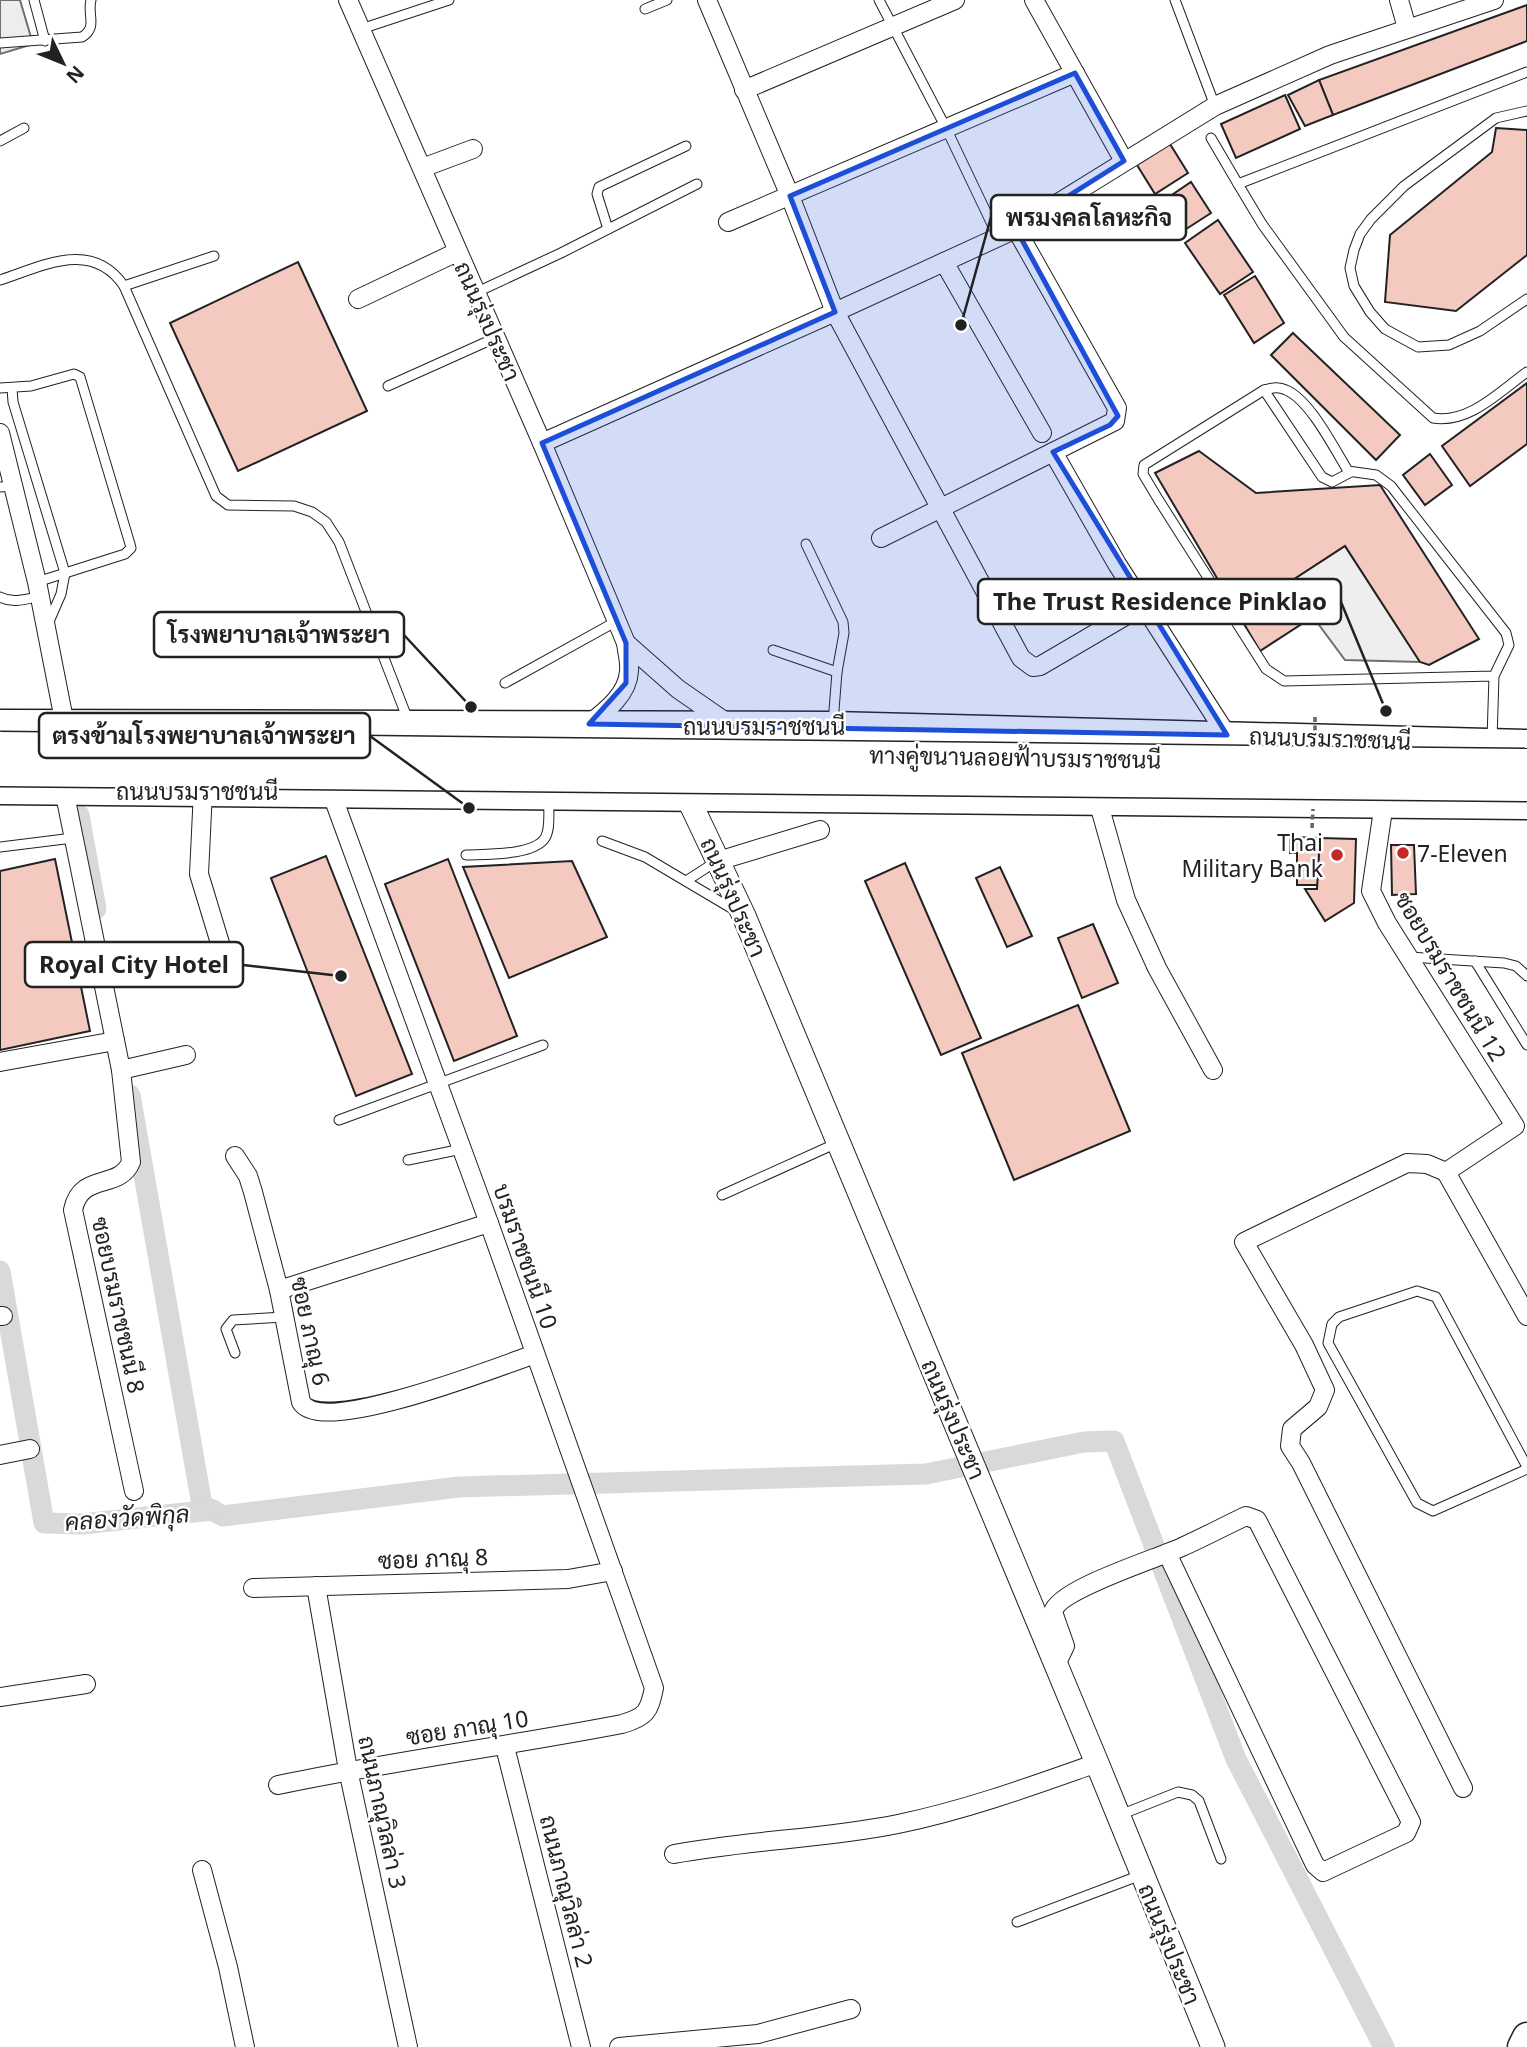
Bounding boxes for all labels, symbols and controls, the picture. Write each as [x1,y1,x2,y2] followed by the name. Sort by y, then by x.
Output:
[28,28,98,98] north arrow
[61,60,90,89] text: N
[991,195,1186,240] callout: พรมงคลโลหะกิจ
[1006,200,1172,233] text: พรมงคลโลหะกิจ
[446,256,529,386] street label: ถนนรุ่งประชา
[978,579,1341,624] callout: The Trust Residence Pinklao
[993,584,1327,617] text: The Trust Residence Pinklao
[154,612,404,657] callout: โรงพยาบาลเจ้าพระยา
[166,617,390,650] text: โรงพยาบาลเจ้าพระยา
[683,710,845,742] street label: ถนนบรมราชชนนี
[39,713,370,758] callout: ตรงข้ามโรงพยาบาลเจ้าพระยา
[52,718,356,751] text: ตรงข้ามโรงพยาบาลเจ้าพระยา
[1248,719,1412,757] street label: ถนนบรมราชชนนี
[869,738,1161,778] street label: ทางคู่ขนานลอยฟ้าบรมราชชนนี
[116,775,278,807] street label: ถนนบรมราชชนนี
[1182,826,1324,884] place label: Thai Military Bank
[692,832,775,962] street label: ถนนรุ่งประชา
[1417,837,1508,869] place label: 7-Eleven
[1395,845,1411,861] marker: 7-Eleven
[1329,847,1345,863] marker: Thai Military Bank
[1388,885,1514,1067] street label: ซอยบรมราชชนนี 12
[25,942,243,987] callout: Royal City Hotel
[39,947,229,980] text: Royal City Hotel
[486,1179,566,1333] street label: บรมราชชนนี 10
[85,1214,153,1396] street label: ซอยบรมราชชนนี 8
[283,1274,338,1389] street label: ซอย ภาณุ 6
[913,1354,994,1484] street label: ถนนรุ่งประชา
[64,1496,191,1539] water label: คลองวัดพิกุล
[377,1540,489,1577] street label: ซอย ภาณุ 8
[403,1702,531,1753] street label: ซอย ภาณุ 10
[350,1732,415,1892] street label: ถนนภาณุวิลล่า 3
[532,1812,601,1971] street label: ถนนภาณุวิลล่า 2
[1130,1879,1209,2010] street label: ถนนรุ่งประชา

